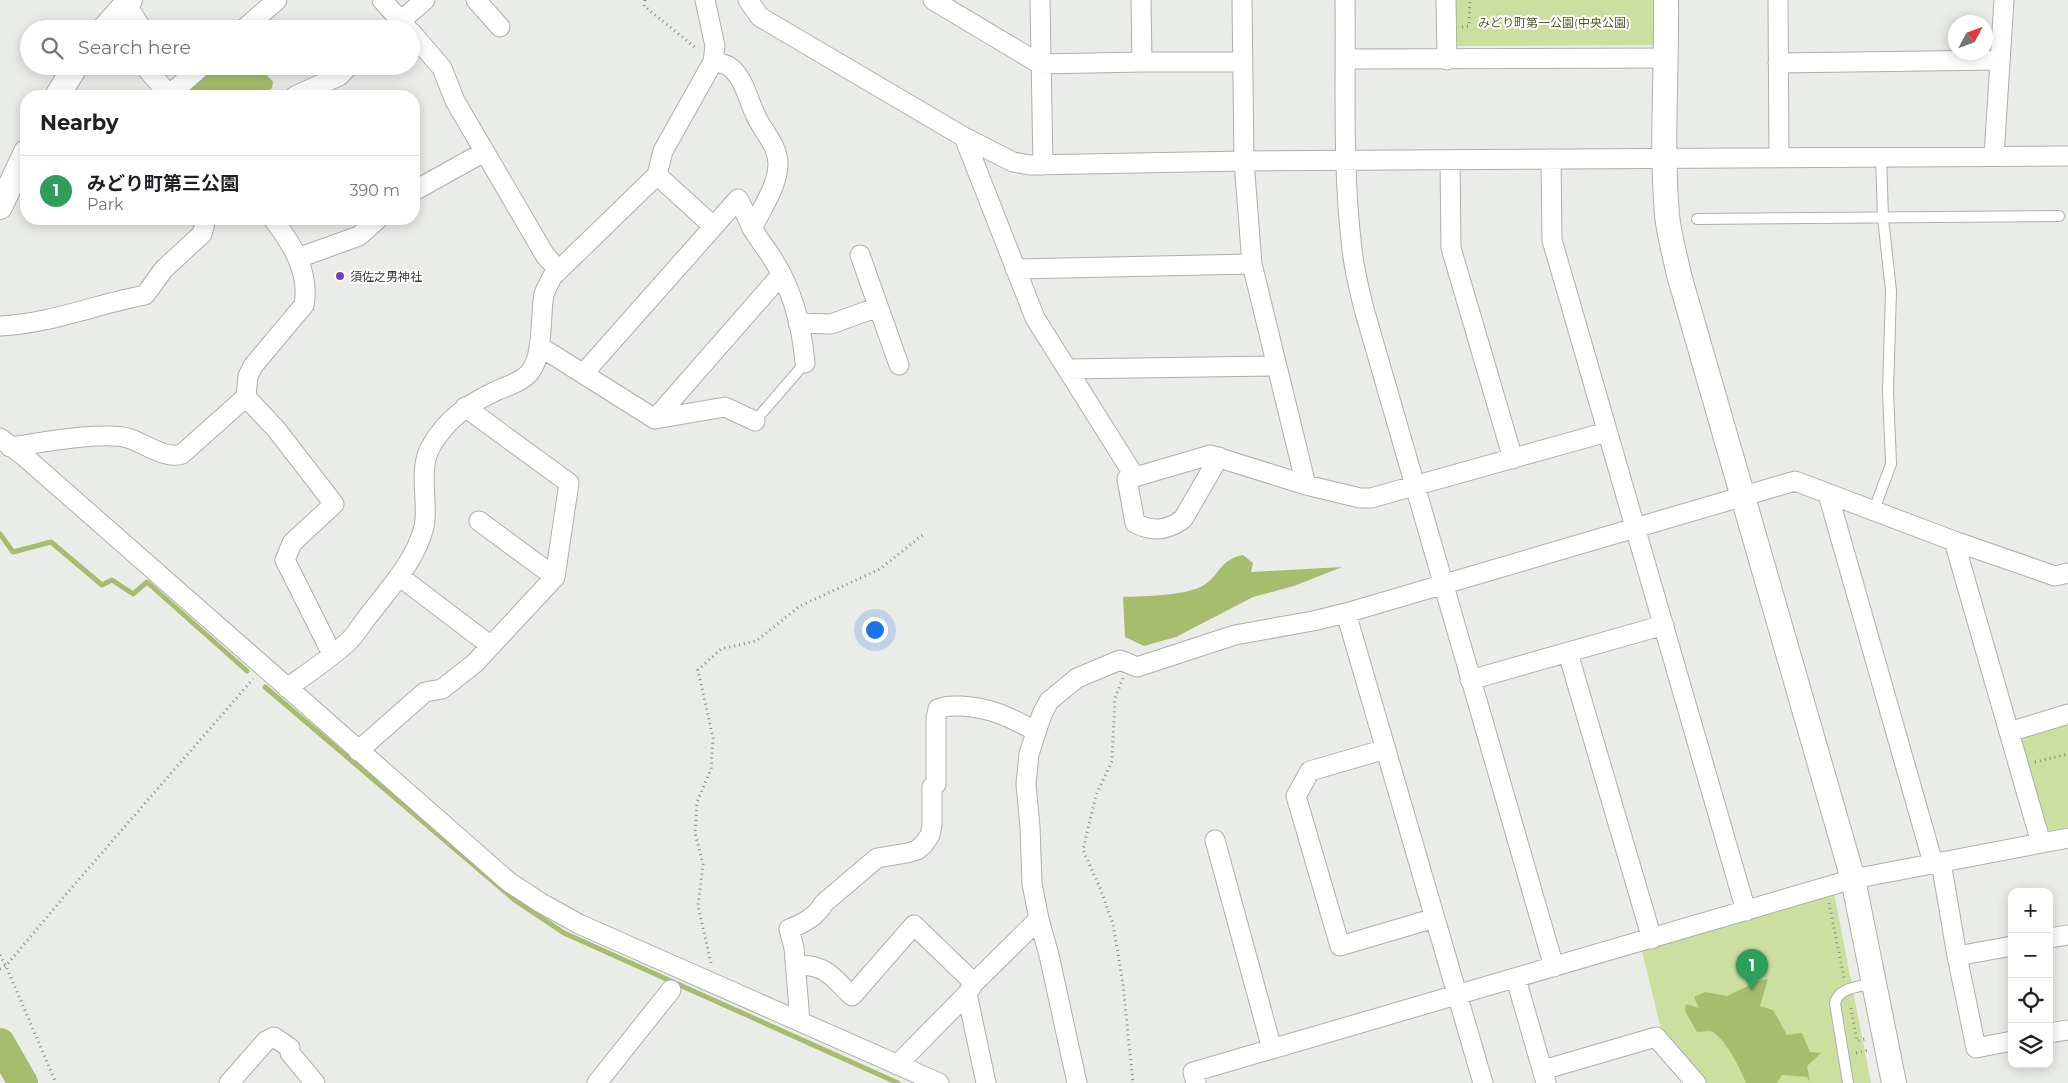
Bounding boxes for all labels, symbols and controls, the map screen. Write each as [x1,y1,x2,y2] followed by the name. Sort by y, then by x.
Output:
[1478,15,1630,30] park label: みどり町第一公園(中央公園)
[1948,15,1993,60] north arrow
[20,20,420,75] search box
[38,34,66,62] icon: search
[78,36,191,59] text: Search here
[40,110,119,135] text: Nearby
[87,172,239,195] text: みどり町第三公園
[53,181,59,200] text: 1
[349,181,400,200] text: 390 m
[87,195,124,214] text: Park
[350,269,422,284] place label: 須佐之男神社
[334,270,346,282] marker: 須佐之男神社
[862,617,888,643] your location
[2008,888,2053,1068] map controls
[2008,888,2053,933] button: +
[2008,933,2053,978] button: −
[1736,949,1768,990] pin: 1
[2008,978,2053,1023] button: locate
[2008,1023,2053,1068] button: layers

